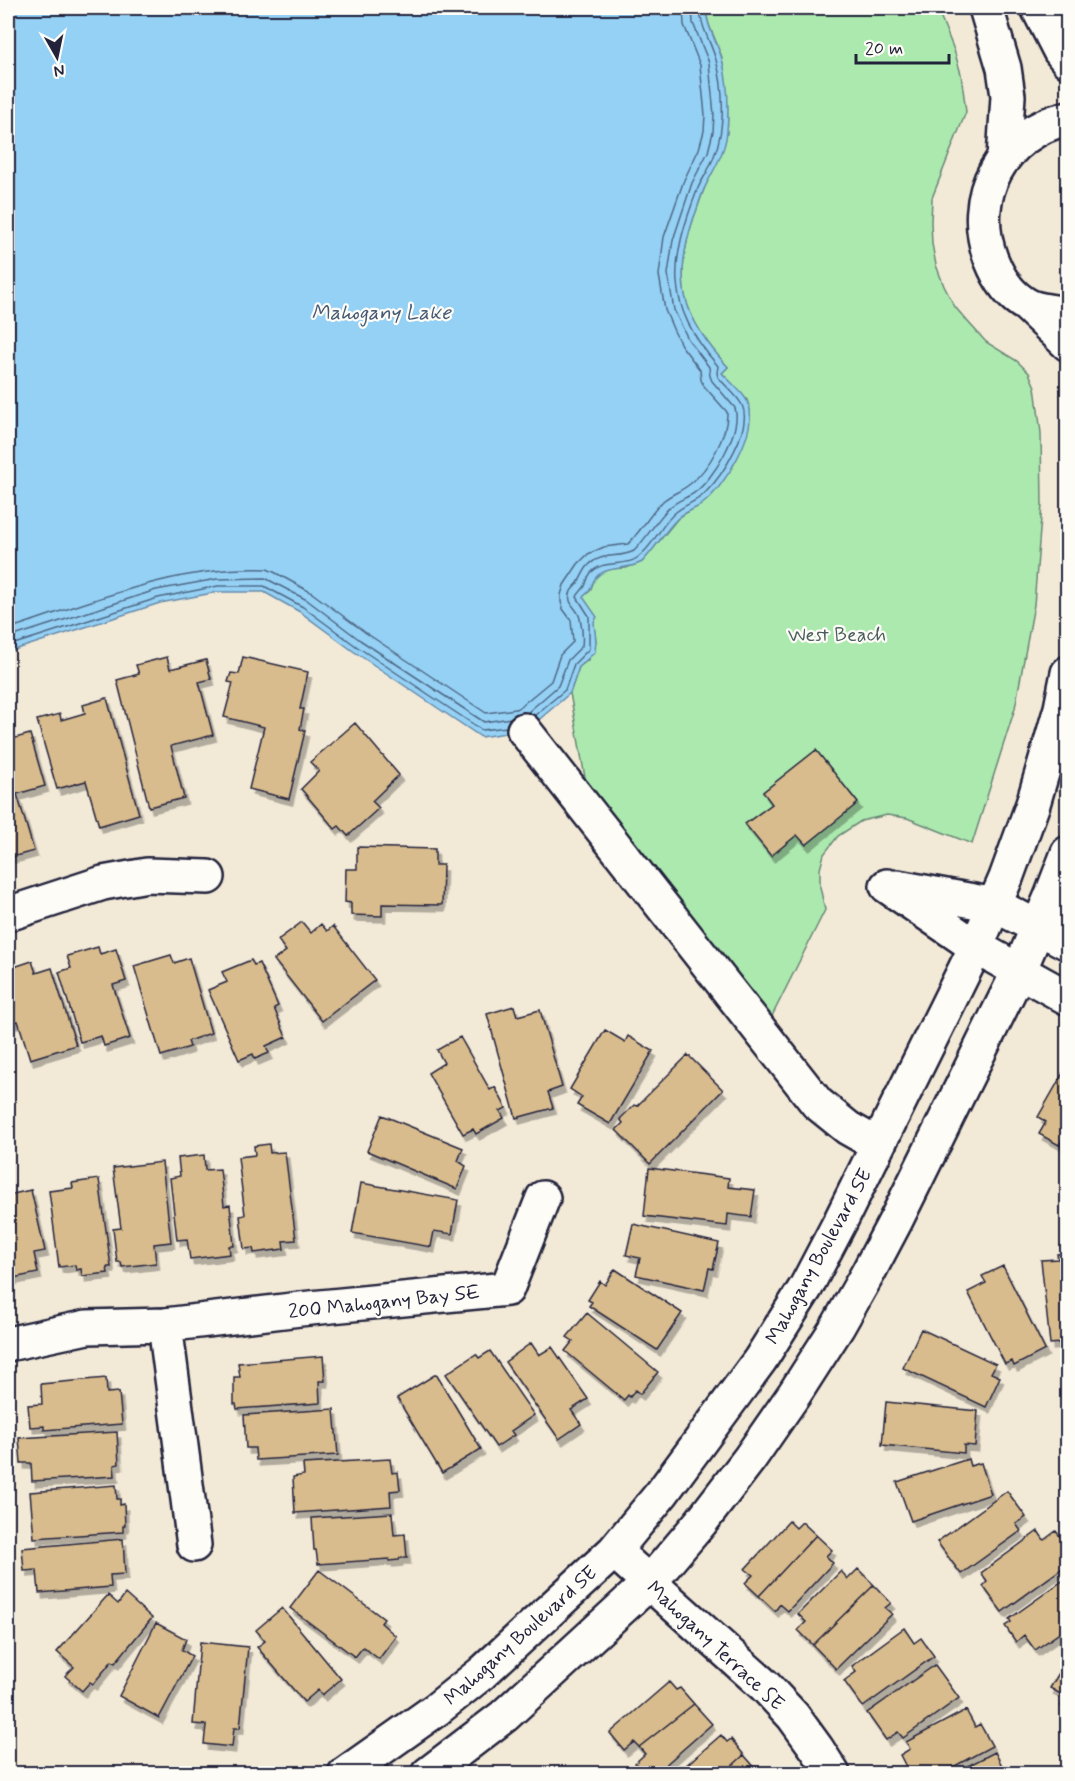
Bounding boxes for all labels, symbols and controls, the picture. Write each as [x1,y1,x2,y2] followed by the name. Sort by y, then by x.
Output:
[27,27,87,87] north arrow
[856,27,949,65] scale bar
[865,37,903,61] text: 20 m
[52,59,66,82] text: N
[311,299,452,327] water label: Mahogany Lake
[788,622,886,649] park label: West Beach
[760,1164,879,1350] street label: Mahogany Boulevard SE
[287,1279,481,1326] street label: 200 Mahogany Bay SE
[439,1560,603,1712] street label: Mahogany Boulevard SE
[640,1575,790,1717] street label: Mahogany Terrace SE

